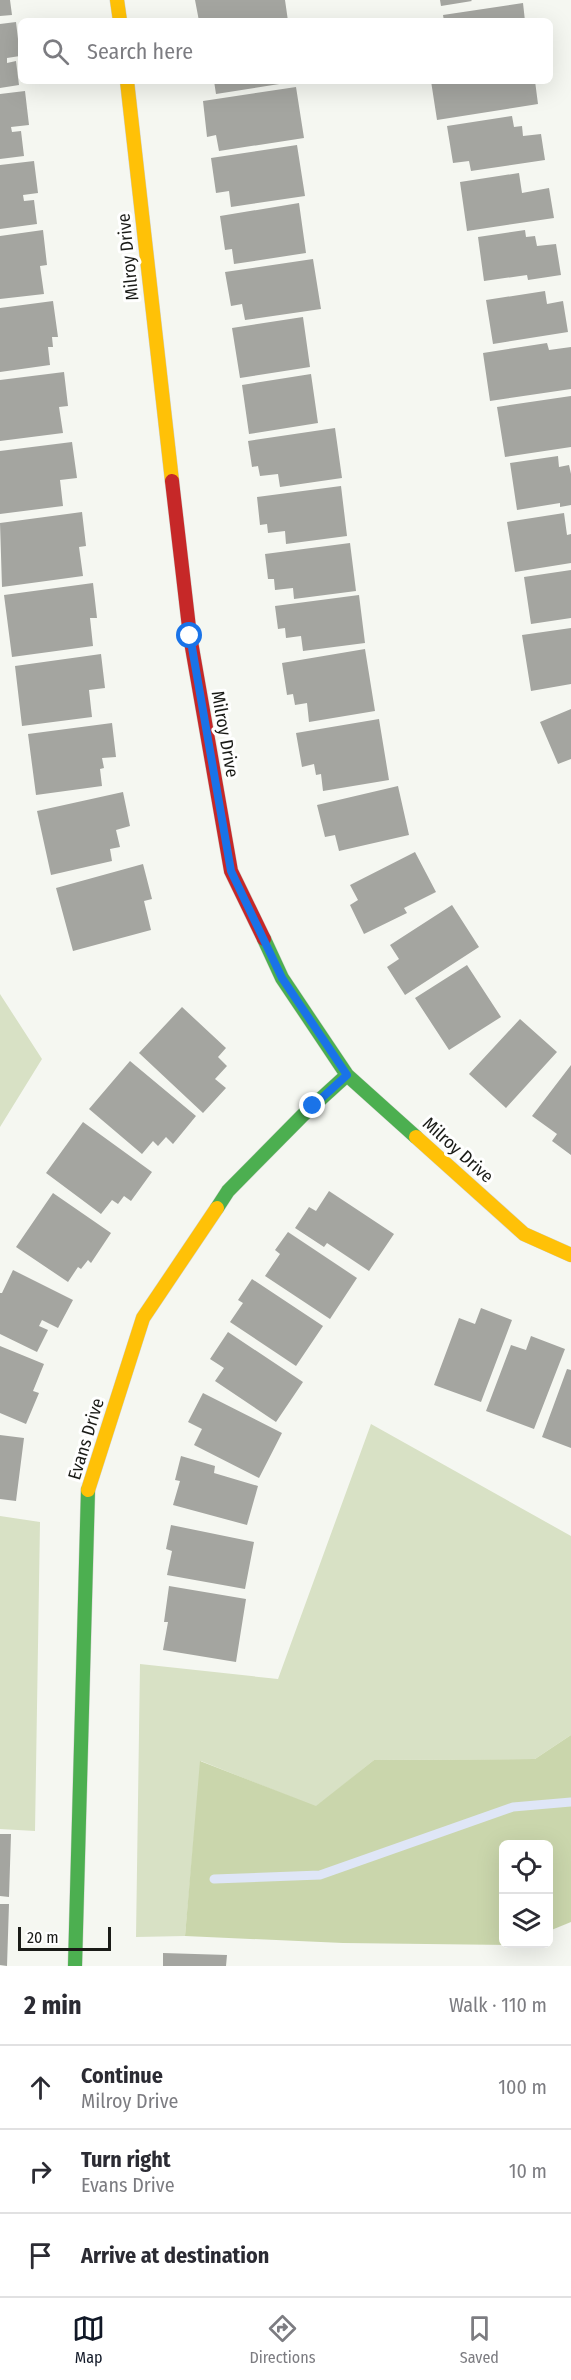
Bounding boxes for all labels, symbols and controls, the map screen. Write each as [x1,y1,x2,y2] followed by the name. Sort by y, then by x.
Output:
[18,18,553,84] search box
[39,35,72,68] icon: search
[87,38,193,65] text: Search here
[112,212,144,302] street label: Milroy Drive
[176,622,202,648] route start
[207,689,243,779] street label: Milroy Drive
[299,1092,325,1118] route end
[418,1113,498,1188] street label: Milroy Drive
[63,1395,109,1482] street label: Evans Drive
[499,1840,553,1948] map controls
[499,1840,553,1894] button: locate
[499,1894,553,1948] button: layers
[18,1924,111,1952] scale bar
[27,1928,58,1947] text: 20 m
[24,1990,82,2021] text: 2 min
[449,1993,547,2017] text: Walk · 110 m
[81,2062,163,2089] text: Continue
[24,2071,57,2104] icon: ahead
[498,2075,547,2099] text: 100 m
[81,2089,178,2113] text: Milroy Drive
[81,2146,170,2173] text: Turn right
[24,2155,57,2188] icon: right
[509,2159,547,2183] text: 10 m
[81,2173,175,2197] text: Evans Drive
[24,2239,57,2272] icon: arrive
[81,2242,269,2269] text: Arrive at destination
[72,2312,105,2367] tab: Map
[249,2312,316,2367] tab: Directions
[460,2312,499,2367] tab: Saved

